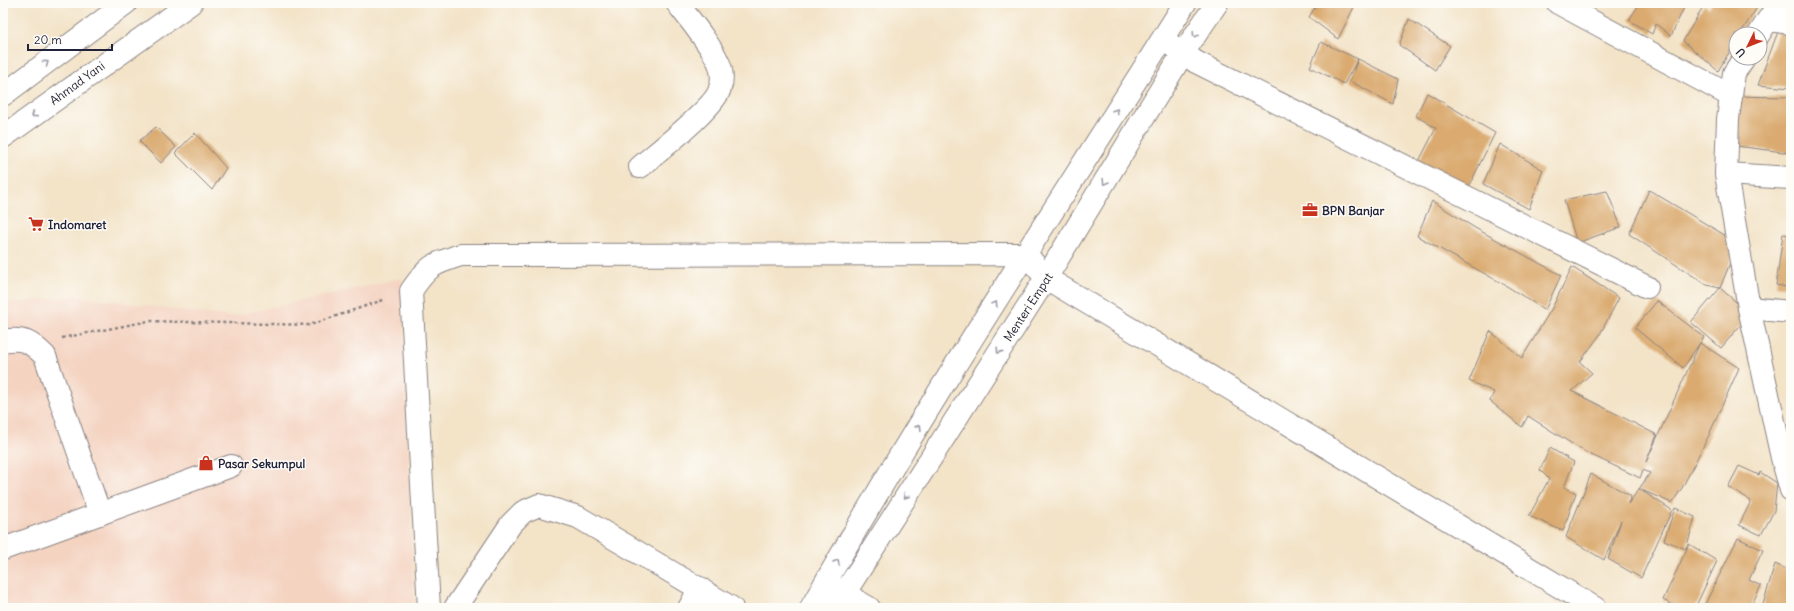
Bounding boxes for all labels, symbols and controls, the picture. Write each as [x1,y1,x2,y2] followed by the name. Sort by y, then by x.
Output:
[28,26,112,52] scale bar
[1728,26,1768,66] north arrow
[1192,31,1200,38] one-way arrow
[34,32,62,47] text: 20 m
[1733,45,1748,60] text: U
[47,58,107,108] street label: Ahmad Yani
[41,61,48,68] one-way arrow
[1112,108,1119,115] one-way arrow
[31,110,38,118] one-way arrow
[1102,178,1109,185] one-way arrow
[1301,201,1319,219] office icon: BPN Banjar
[1322,203,1384,218] place label: BPN Banjar
[27,215,45,233] supermarket icon: Indomaret
[48,217,107,232] place label: Indomaret
[1000,270,1056,344] street label: Menteri Empat
[990,301,997,308] one-way arrow
[997,347,1004,354] one-way arrow
[914,424,921,431] one-way arrow
[197,454,215,472] shop icon: Pasar Sekumpul
[218,456,305,472] place label: Pasar Sekumpul
[903,492,911,499] one-way arrow
[832,559,840,566] one-way arrow

